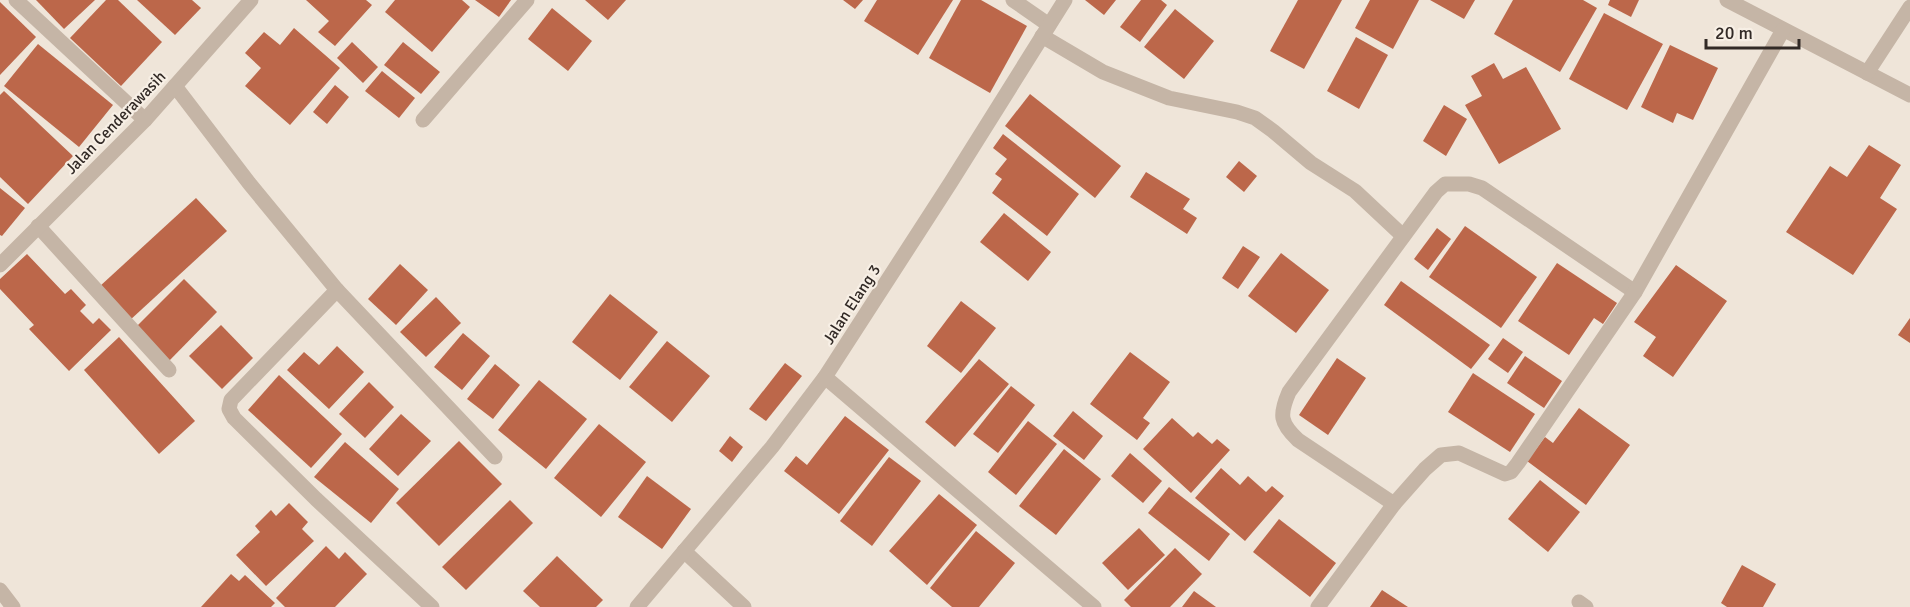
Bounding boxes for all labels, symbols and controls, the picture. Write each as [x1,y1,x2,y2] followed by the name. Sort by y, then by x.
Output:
[1706,12,1799,50] scale bar
[1715,22,1753,44] text: 20 m
[61,67,170,179] street label: Jalan Cenderawasih
[819,261,885,348] street label: Jalan Elang 3

